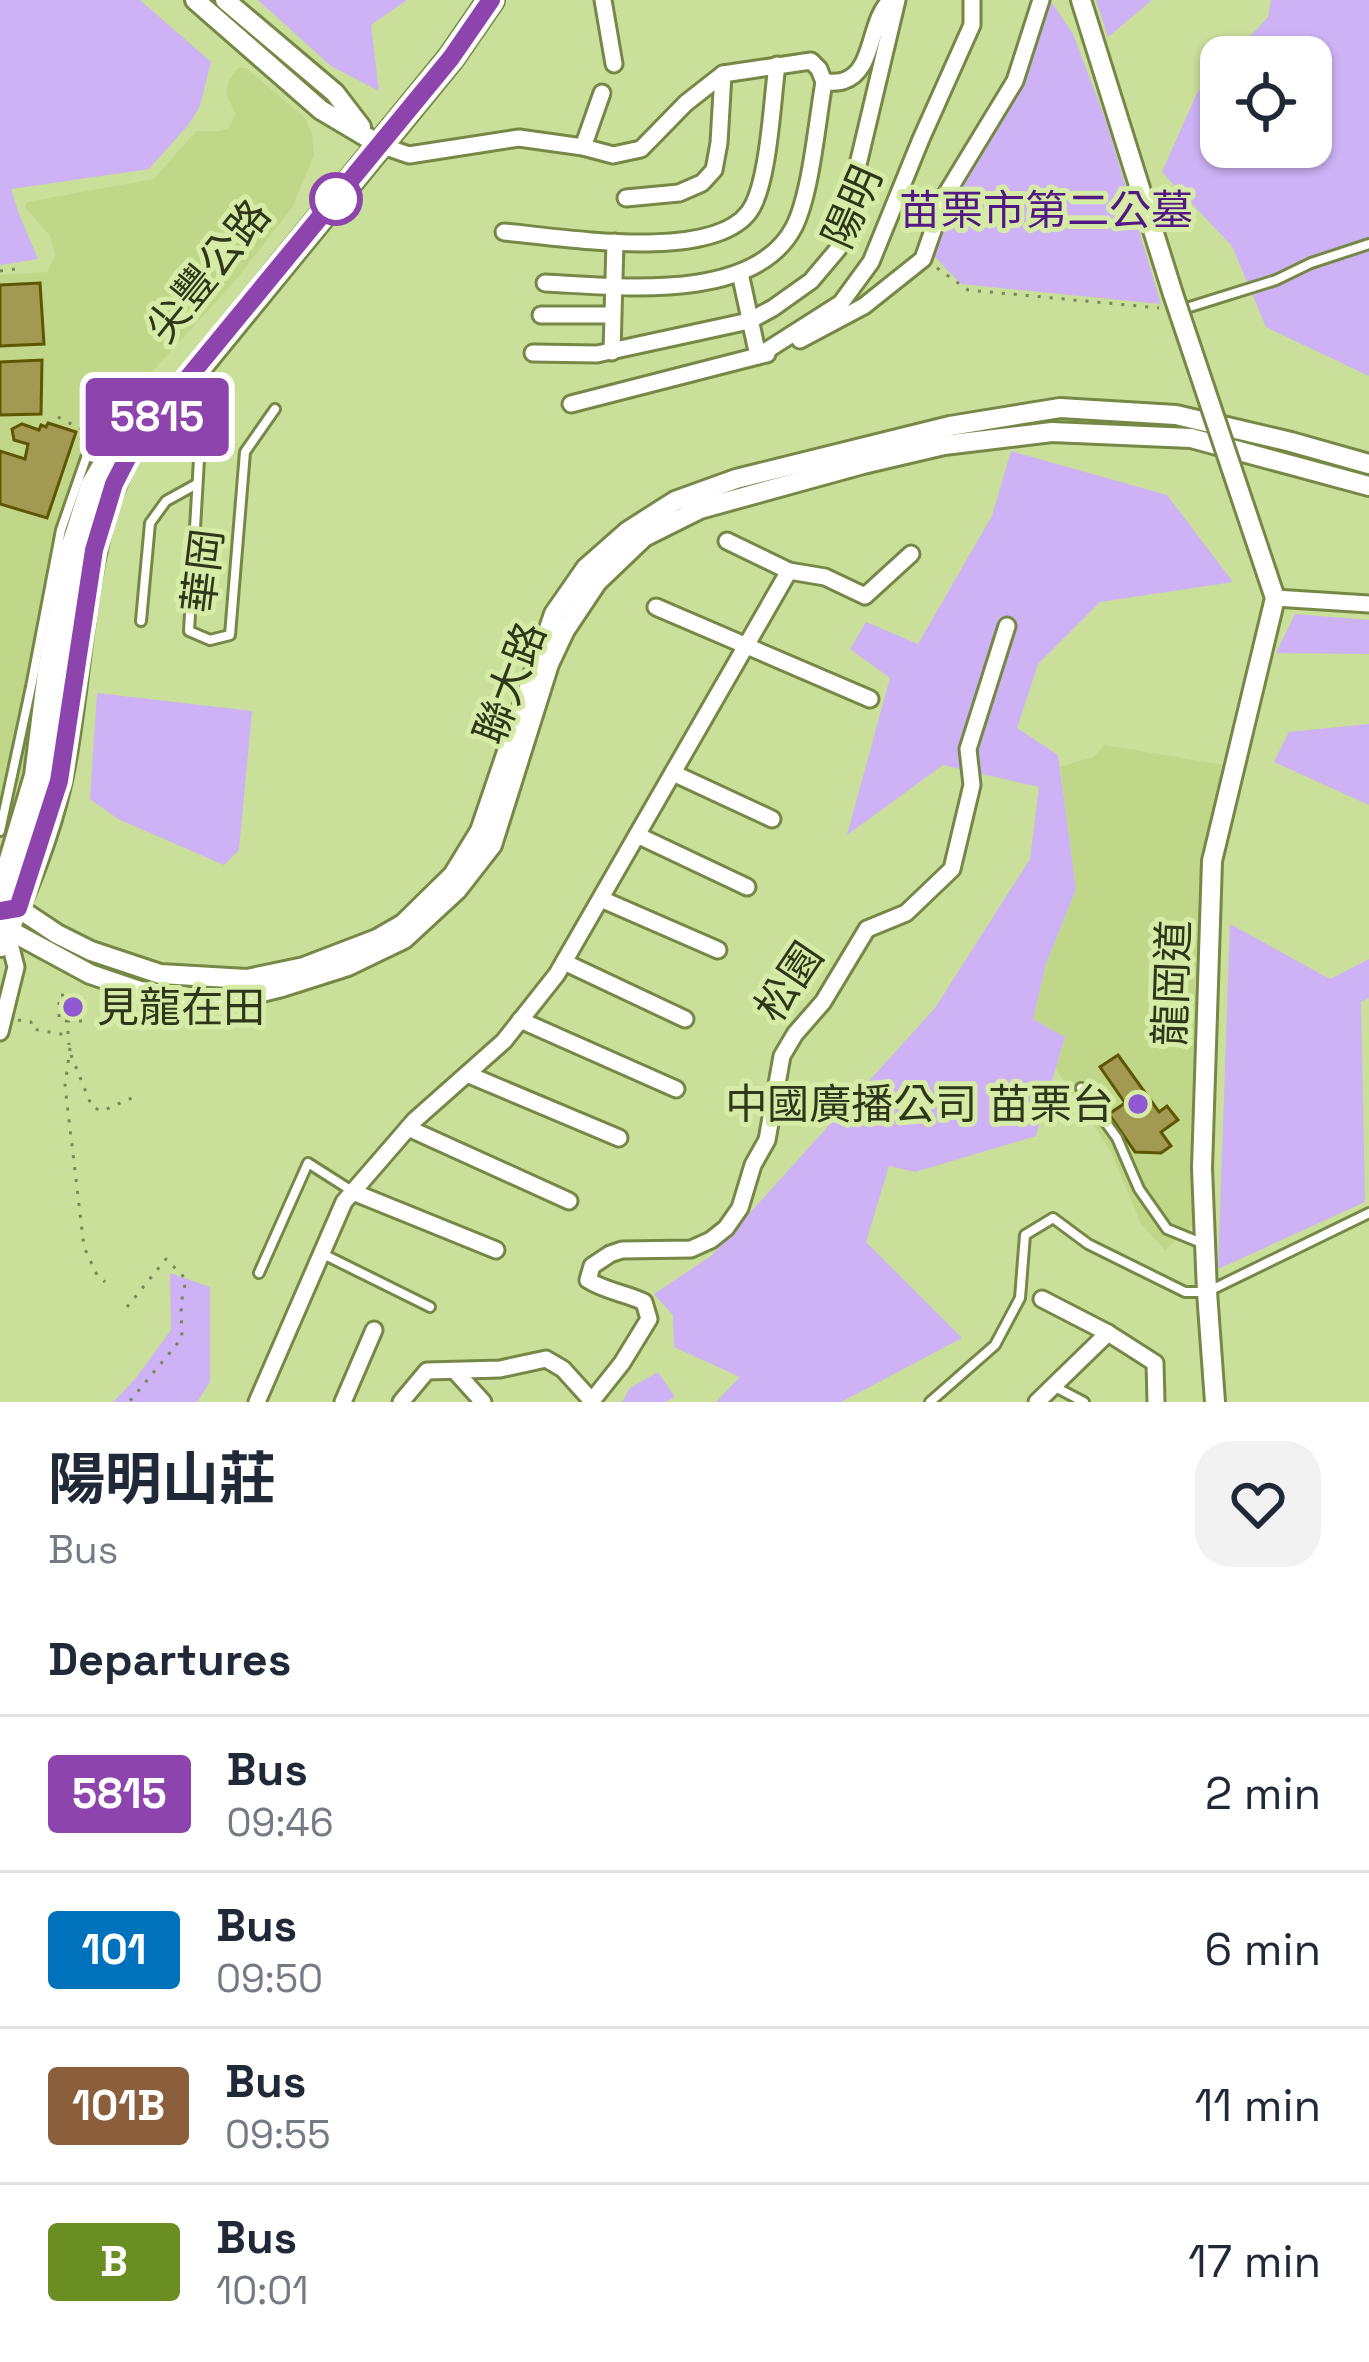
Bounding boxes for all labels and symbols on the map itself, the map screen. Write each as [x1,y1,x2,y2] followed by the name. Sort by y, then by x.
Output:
[811,158,893,256] street label: 陽明
[311,174,361,224] unlabelled marker
[899,184,1193,237] park label: 苗栗市第二公墓
[135,189,281,353] street label: 尖豐公路
[73,378,241,456] line badge: 5815
[172,526,234,616] street label: 華岡
[463,615,557,751] street label: 聯大路
[1143,919,1201,1047] street label: 龍岡道
[744,932,834,1032] street label: 松園
[97,981,265,1034] place label: 見龍在田
[60,994,86,1020] marker: 見龍在田
[725,1078,1114,1131] place label: 中國廣播公司 苗栗台
[1125,1091,1151,1117] marker: 中國廣播公司 苗栗台

